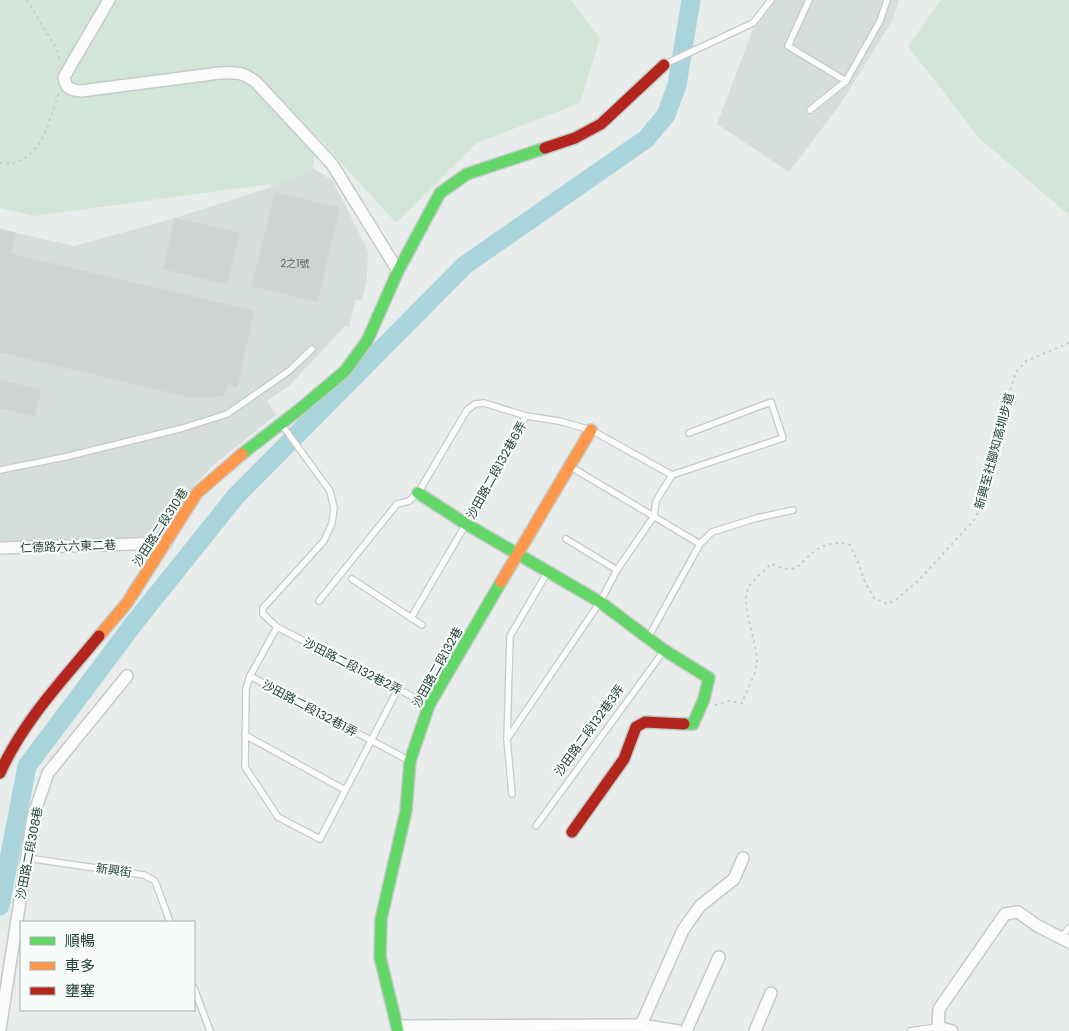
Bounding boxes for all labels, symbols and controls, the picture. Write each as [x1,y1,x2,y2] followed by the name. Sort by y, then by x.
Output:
[281,256,309,271] house number: 2之1號
[970,391,1018,511] street label: 新興至社腳知高圳步道
[462,418,530,522] street label: 沙田路二段132巷6弄
[128,484,192,570] street label: 沙田路二段310巷
[20,536,116,556] street label: 仁德路六六東二巷
[408,624,466,710] street label: 沙田路二段132巷
[301,634,405,698] street label: 沙田路二段132巷2弄
[259,676,361,740] street label: 沙田路二段132巷1弄
[550,681,628,779] street label: 沙田路二段132巷3弄
[12,805,46,901] street label: 沙田路二段308巷
[95,859,133,881] street label: 新興街
[20,921,195,1011] legend
[65,930,95,951] text: 順暢
[65,955,95,976] text: 車多
[65,980,95,1001] text: 壅塞

